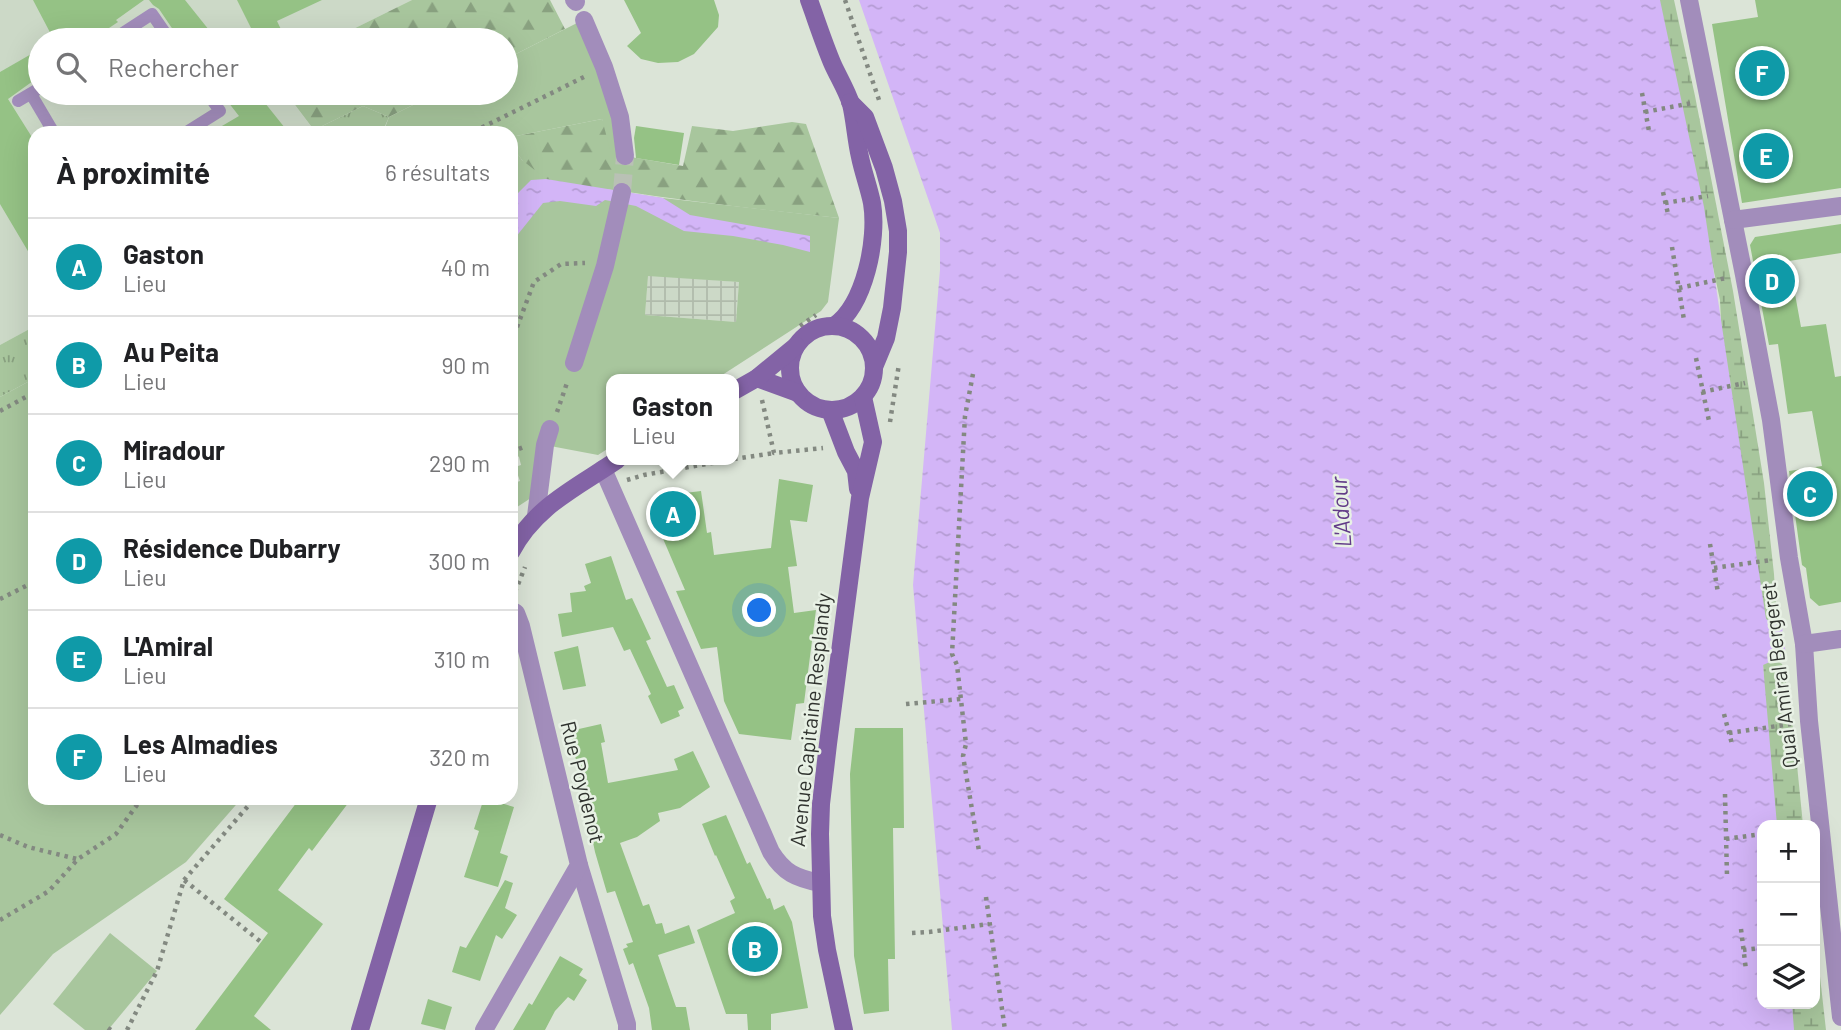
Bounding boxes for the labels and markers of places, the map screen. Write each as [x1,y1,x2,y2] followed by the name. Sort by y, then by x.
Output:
[1739,47,1785,99] pin: F
[1743,130,1789,182] pin: E
[1749,255,1795,307] pin: D
[1787,468,1833,520] pin: C
[650,488,696,540] pin: A
[732,923,778,975] pin: B

